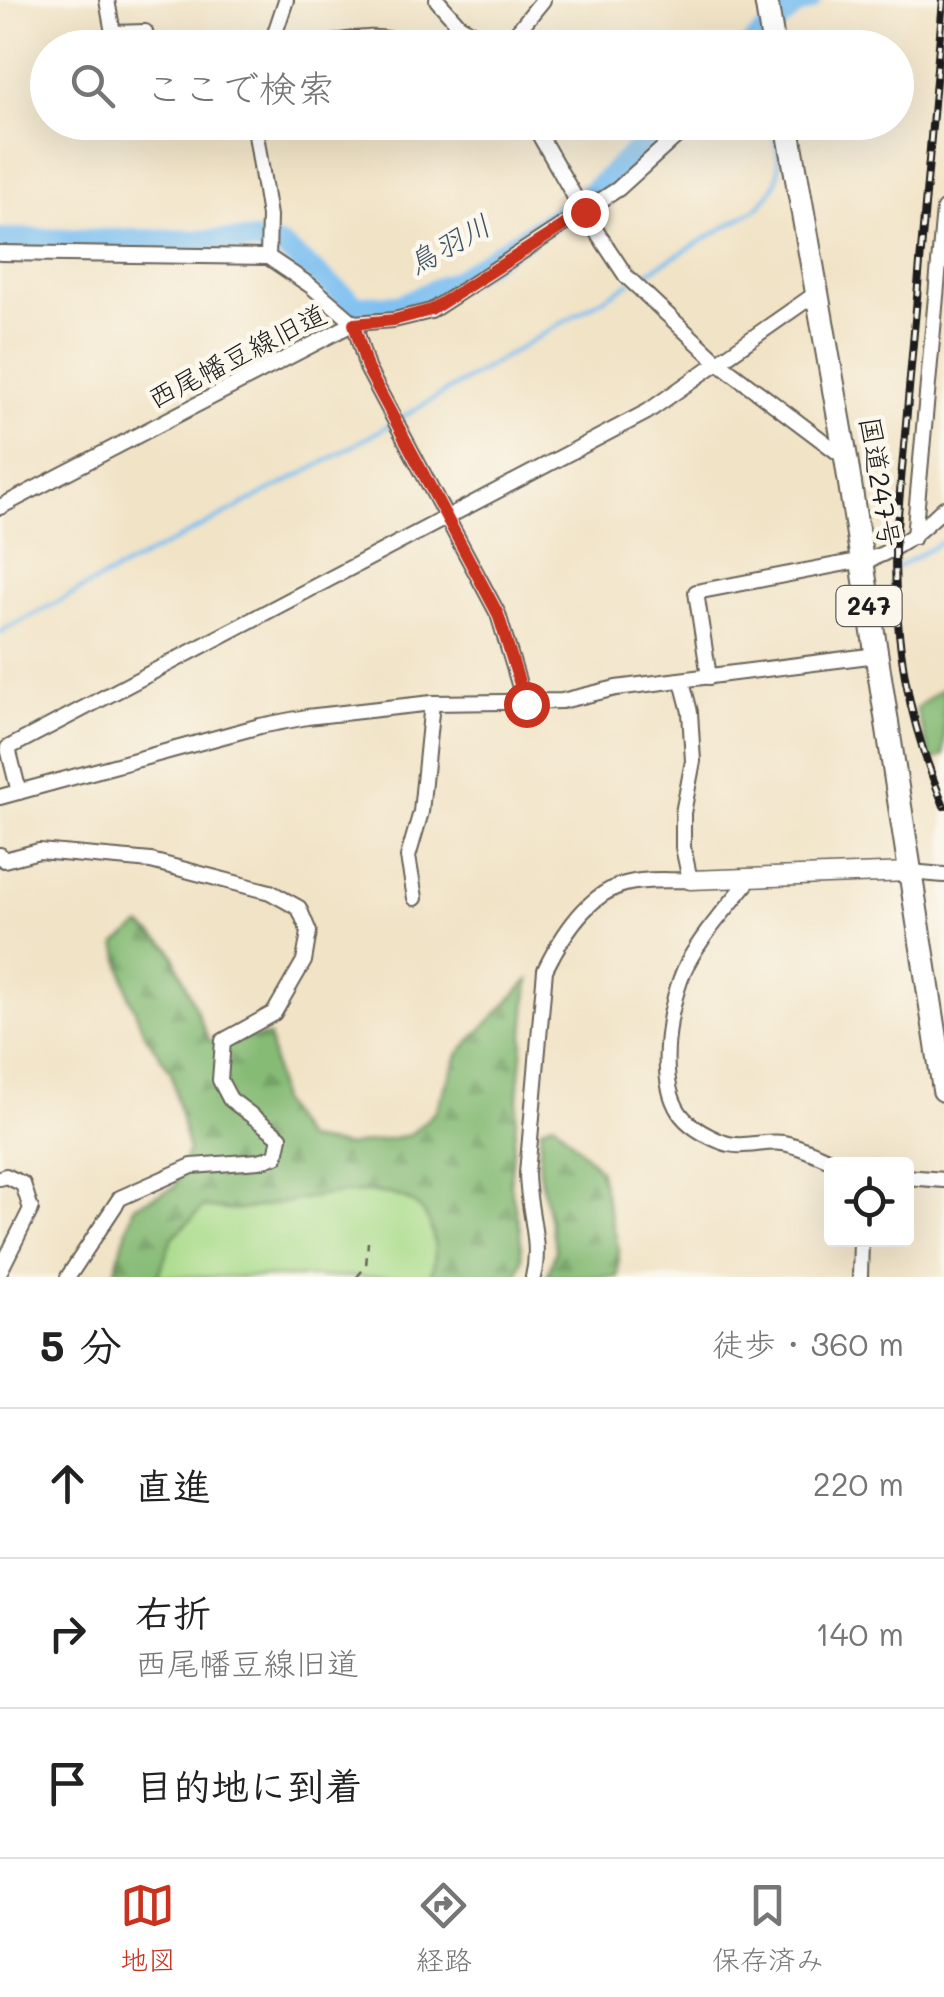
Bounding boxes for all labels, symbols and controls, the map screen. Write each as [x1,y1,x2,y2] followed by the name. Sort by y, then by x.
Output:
[30,30,914,140] search box
[65,58,120,113] icon: search
[145,62,335,112] text: ここで検索
[563,190,609,236] route end
[399,204,497,283] water label: 鳥羽川
[141,295,332,416] street label: 西尾幡豆線旧道
[853,414,909,550] street label: 国道247号
[836,586,902,626] road number: 247
[504,682,550,728] route start
[824,1157,914,1247] map controls
[824,1157,914,1247] button: locate
[40,1317,122,1372] text: 5 分
[712,1322,904,1364] text: 徒歩 · 360 m
[40,1456,95,1511] icon: ahead
[135,1460,211,1510] text: 直進
[813,1462,904,1504] text: 220 m
[135,1587,211,1637] text: 右折
[40,1606,95,1661] icon: right
[815,1612,904,1654] text: 140 m
[135,1641,359,1683] text: 西尾幡豆線旧道
[40,1756,95,1811] icon: arrive
[135,1760,363,1810] text: 目的地に到着
[120,1878,176,1978] tab: 地図
[416,1878,472,1978] tab: 経路
[712,1878,824,1978] tab: 保存済み

